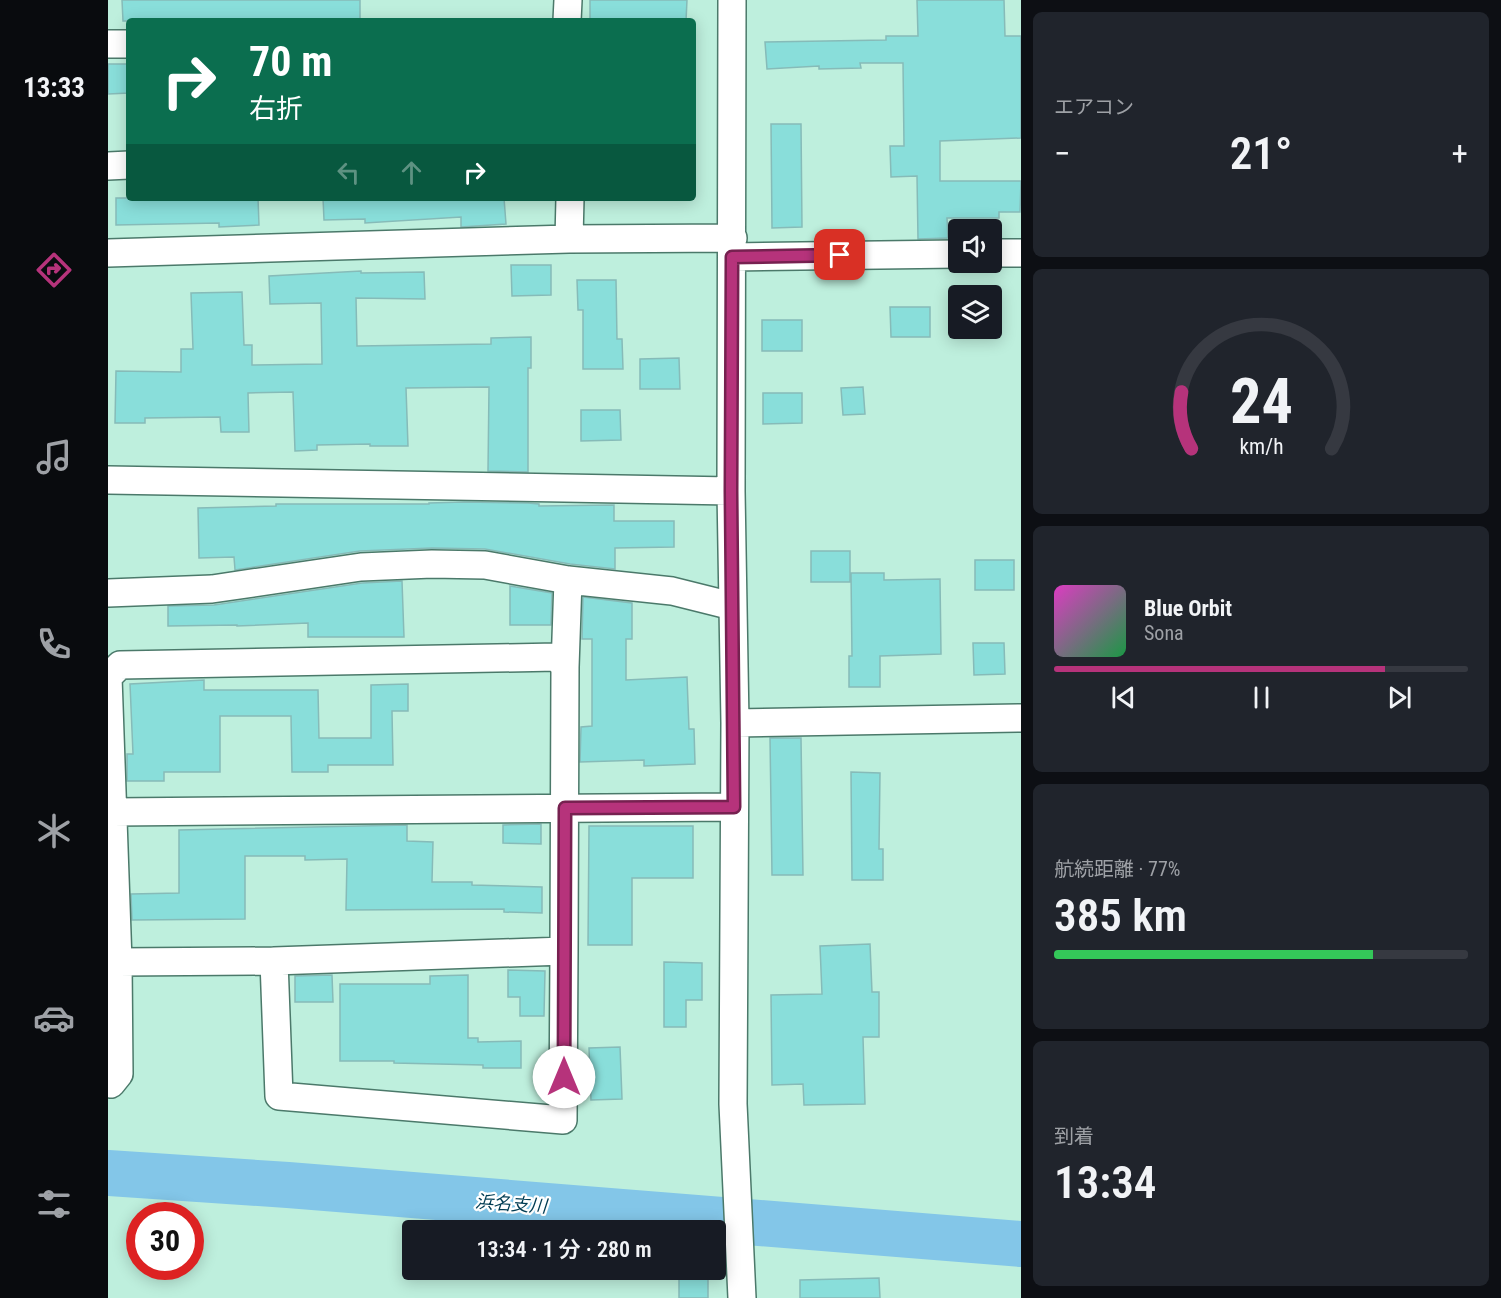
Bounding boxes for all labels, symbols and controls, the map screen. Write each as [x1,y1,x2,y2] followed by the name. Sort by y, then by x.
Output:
[249,37,332,86] text: 70 m
[150,42,228,120] icon: right
[23,72,85,104] text: 13:33
[249,93,303,125] text: 右折
[1054,95,1134,119] text: エアコン
[1230,127,1292,180] text: 21°
[1054,134,1071,173] text: −
[1452,134,1468,173] text: +
[332,156,365,189] icon: left
[395,156,428,189] icon: ahead
[458,156,491,189] icon: right
[948,219,1002,339] map controls
[948,219,1002,273] button: sound
[814,229,865,280] pin
[823,238,856,271] icon: arrive
[33,249,75,291] icon: directions
[948,285,1002,339] button: layers
[1229,365,1293,438] text: 24
[1239,434,1283,459] text: km/h
[33,436,75,478] icon: music
[1144,596,1232,621] text: Blue Orbit
[1144,621,1184,645] text: Sona
[33,623,75,665] icon: phone
[1107,681,1140,714] icon: previous
[1245,681,1278,714] icon: pause
[1383,681,1416,714] icon: next
[33,810,75,852] icon: climate
[1054,857,1180,881] text: 航続距離 · 77%
[1054,889,1187,942] text: 385 km
[33,997,75,1039] icon: car
[532,1045,596,1109] position arrow
[1054,1124,1094,1148] text: 到着
[1054,1156,1156,1209] text: 13:34
[33,1183,75,1225] icon: filters
[474,1191,550,1217] water label: 浜名支川
[126,1202,204,1280] speed limit sign: 30
[476,1237,652,1262] text: 13:34 · 1 分 · 280 m

